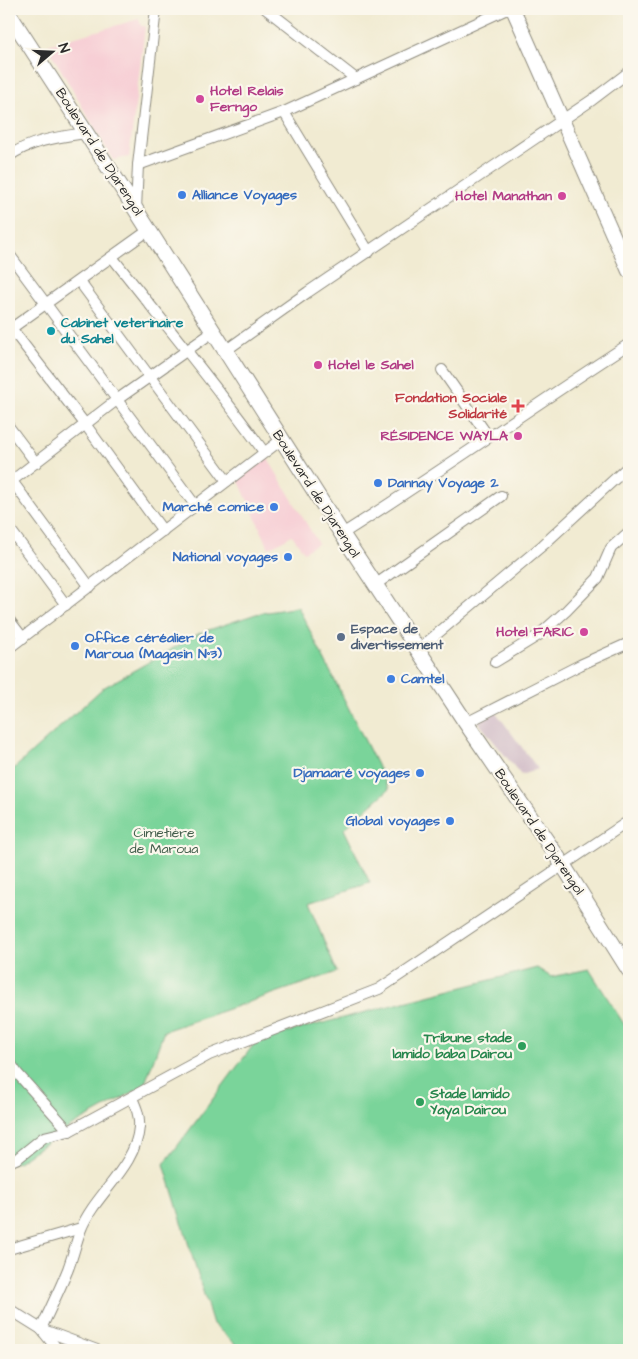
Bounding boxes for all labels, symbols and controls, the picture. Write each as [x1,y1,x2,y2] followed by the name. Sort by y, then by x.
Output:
[28,28,78,78] north arrow
[52,41,74,56] text: N
[210,81,283,118] place label: Hotel Relais Ferngo
[50,84,148,220] street label: Boulevard de Djarengol
[194,93,206,105] marker: Hotel Relais Ferngo
[192,185,297,206] place label: Alliance Voyages
[455,186,552,206] place label: Hotel Manathan
[176,189,188,201] marker: Alliance Voyages
[556,190,568,202] marker: Hotel Manathan
[60,313,184,349] place label: Cabinet veterinaire du Sahel
[45,325,57,337] marker: Cabinet veterinaire du Sahel
[328,355,414,375] place label: Hotel le Sahel
[312,359,324,371] marker: Hotel le Sahel
[395,388,507,424] place label: Fondation Sociale Solidarité
[511,399,525,413] marker: Fondation Sociale Solidarité
[267,426,365,562] street label: Boulevard de Djarengol
[380,426,509,446] place label: RÉSIDENCE WAYLA
[512,430,524,442] marker: RÉSIDENCE WAYLA
[388,473,499,494] place label: Dannay Voyage 2
[372,477,384,489] marker: Dannay Voyage 2
[162,497,264,517] place label: Marché comice
[268,501,280,513] marker: Marché comice
[173,547,278,568] place label: National voyages
[282,551,294,563] marker: National voyages
[350,619,444,655] place label: Espace de divertissement
[496,622,574,642] place label: Hotel FARIC
[578,626,590,638] marker: Hotel FARIC
[85,628,222,665] place label: Office céréalier de Maroua (Magasin N°3)
[335,631,347,643] marker: Espace de divertissement
[69,640,81,652] marker: Office céréalier de Maroua (Magasin N°3)
[401,669,445,689] place label: Camtel
[385,673,397,685] marker: Camtel
[294,763,410,784] place label: Djamaaré voyages
[489,765,589,899] street label: Boulevard de Djarengol
[414,767,426,779] marker: Djamaaré voyages
[346,811,440,832] place label: Global voyages
[444,815,456,827] marker: Global voyages
[130,823,198,859] park label: Cimetière de Maroua
[391,1028,512,1064] place label: Tribune stade lamido baba Dairou
[516,1040,528,1052] marker: Tribune stade lamido baba Dairou
[429,1084,510,1120] place label: Stade lamido Yaya Dairou
[414,1096,426,1108] marker: Stade lamido Yaya Dairou

